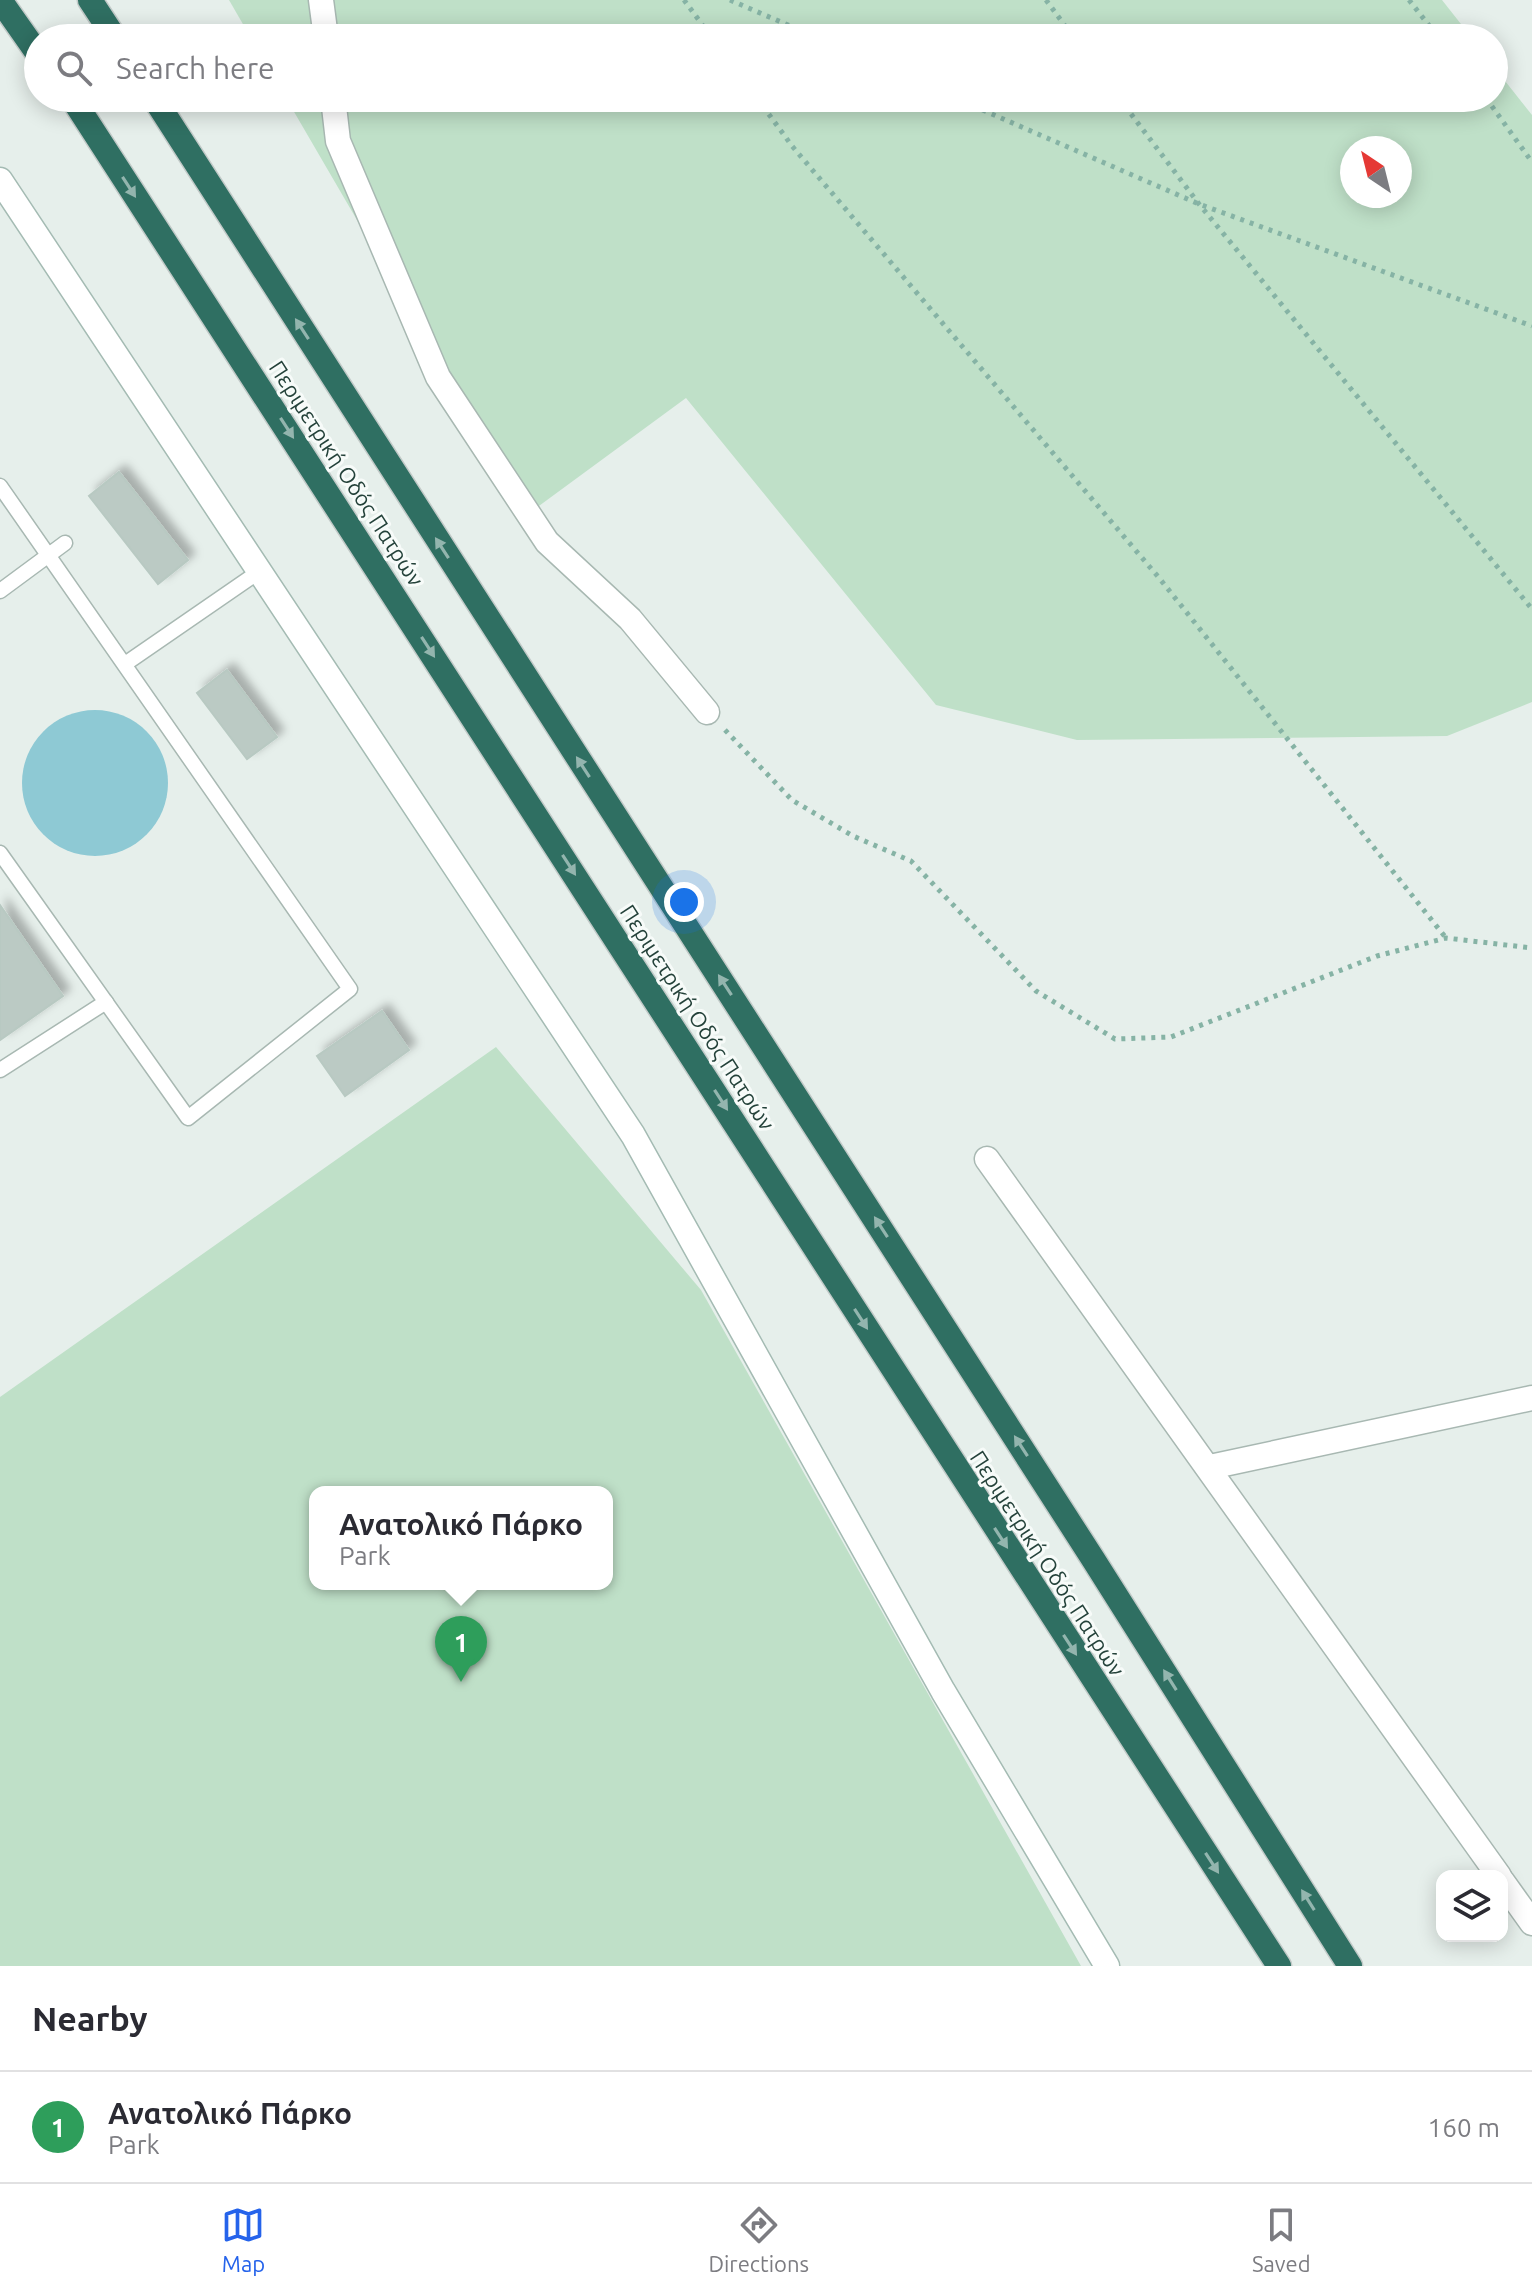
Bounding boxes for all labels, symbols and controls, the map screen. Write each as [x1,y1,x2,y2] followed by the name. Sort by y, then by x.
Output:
[24,24,1508,112] search box
[52,46,96,90] icon: search
[116,51,275,85] text: Search here
[1340,136,1412,208] north arrow
[121,177,136,198] one-way arrow
[295,318,310,340] one-way arrow
[264,356,429,591] street label: Περιμετρική Οδός Πατρών
[279,418,294,439] one-way arrow
[436,537,450,559] one-way arrow
[420,636,435,657] one-way arrow
[576,756,590,778] one-way arrow
[562,854,576,876] one-way arrow
[664,882,704,922] your location
[615,900,780,1135] street label: Περιμετρική Οδός Πατρών
[717,974,732,995] one-way arrow
[713,1089,727,1111] one-way arrow
[874,1216,888,1238] one-way arrow
[853,1308,867,1330] one-way arrow
[1015,1435,1029,1457] one-way arrow
[965,1446,1130,1681] street label: Περιμετρική Οδός Πατρών
[309,1486,613,1590] popup
[339,1507,583,1541] text: Ανατολικό Πάρκο
[994,1527,1008,1549] one-way arrow
[339,1541,391,1570] text: Park
[435,1616,487,1682] pin: 1
[1063,1634,1077,1656] one-way arrow
[1163,1669,1177,1691] one-way arrow
[1204,1853,1219,1874] one-way arrow
[1436,1870,1508,1942] map controls
[1436,1870,1508,1942] button: layers
[1301,1889,1315,1911] one-way arrow
[32,1999,147,2037] text: Nearby
[108,2096,352,2130] text: Ανατολικό Πάρκο
[51,2113,65,2142] text: 1
[1428,2113,1500,2142] text: 160 m
[108,2130,160,2159] text: Park
[221,2203,265,2276] tab: Map
[708,2203,809,2276] tab: Directions
[1252,2203,1311,2276] tab: Saved

